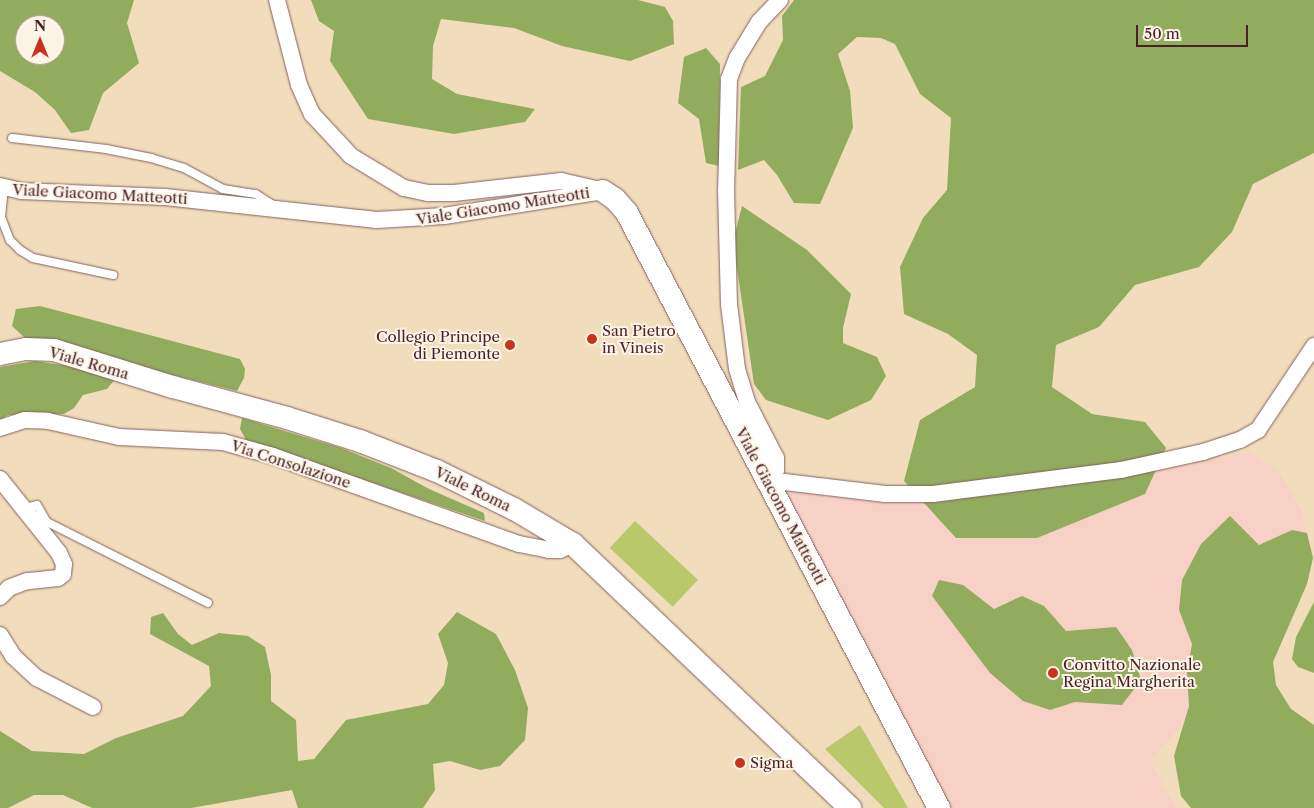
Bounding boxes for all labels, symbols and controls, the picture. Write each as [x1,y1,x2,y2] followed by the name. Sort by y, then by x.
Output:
[15,15,65,65] north arrow
[1139,15,1252,47] scale bar
[34,17,46,35] text: N
[1144,24,1180,43] text: 50 m
[12,180,188,208] street label: Viale Giacomo Matteotti
[415,183,591,229] street label: Viale Giacomo Matteotti
[602,321,676,356] place label: San Pietro in Vineis
[376,327,500,362] place label: Collegio Principe di Piemonte
[586,333,598,345] marker: San Pietro in Vineis
[504,339,516,351] marker: Collegio Principe di Piemonte
[47,343,131,383] street label: Viale Roma
[732,424,830,588] street label: Viale Giacomo Matteotti
[229,436,353,492] street label: Via Consolazione
[432,463,514,515] street label: Viale Roma
[1063,655,1201,690] place label: Convitto Nazionale Regina Margherita
[1047,667,1059,679] marker: Convitto Nazionale Regina Margherita
[750,754,793,772] place label: Sigma
[734,757,746,769] marker: Sigma

